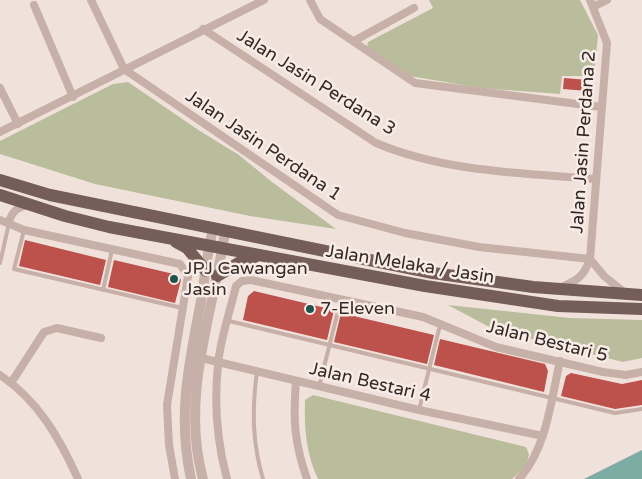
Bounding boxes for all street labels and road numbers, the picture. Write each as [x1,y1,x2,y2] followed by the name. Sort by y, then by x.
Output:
[233,25,399,141] street label: Jalan Jasin Perdana 3
[567,50,601,234] street label: Jalan Jasin Perdana 2
[181,86,345,206] street label: Jalan Jasin Perdana 1
[324,241,496,289] street label: Jalan Melaka / Jasin
[484,316,610,368] street label: Jalan Bestari 5
[307,359,433,407] street label: Jalan Bestari 4

